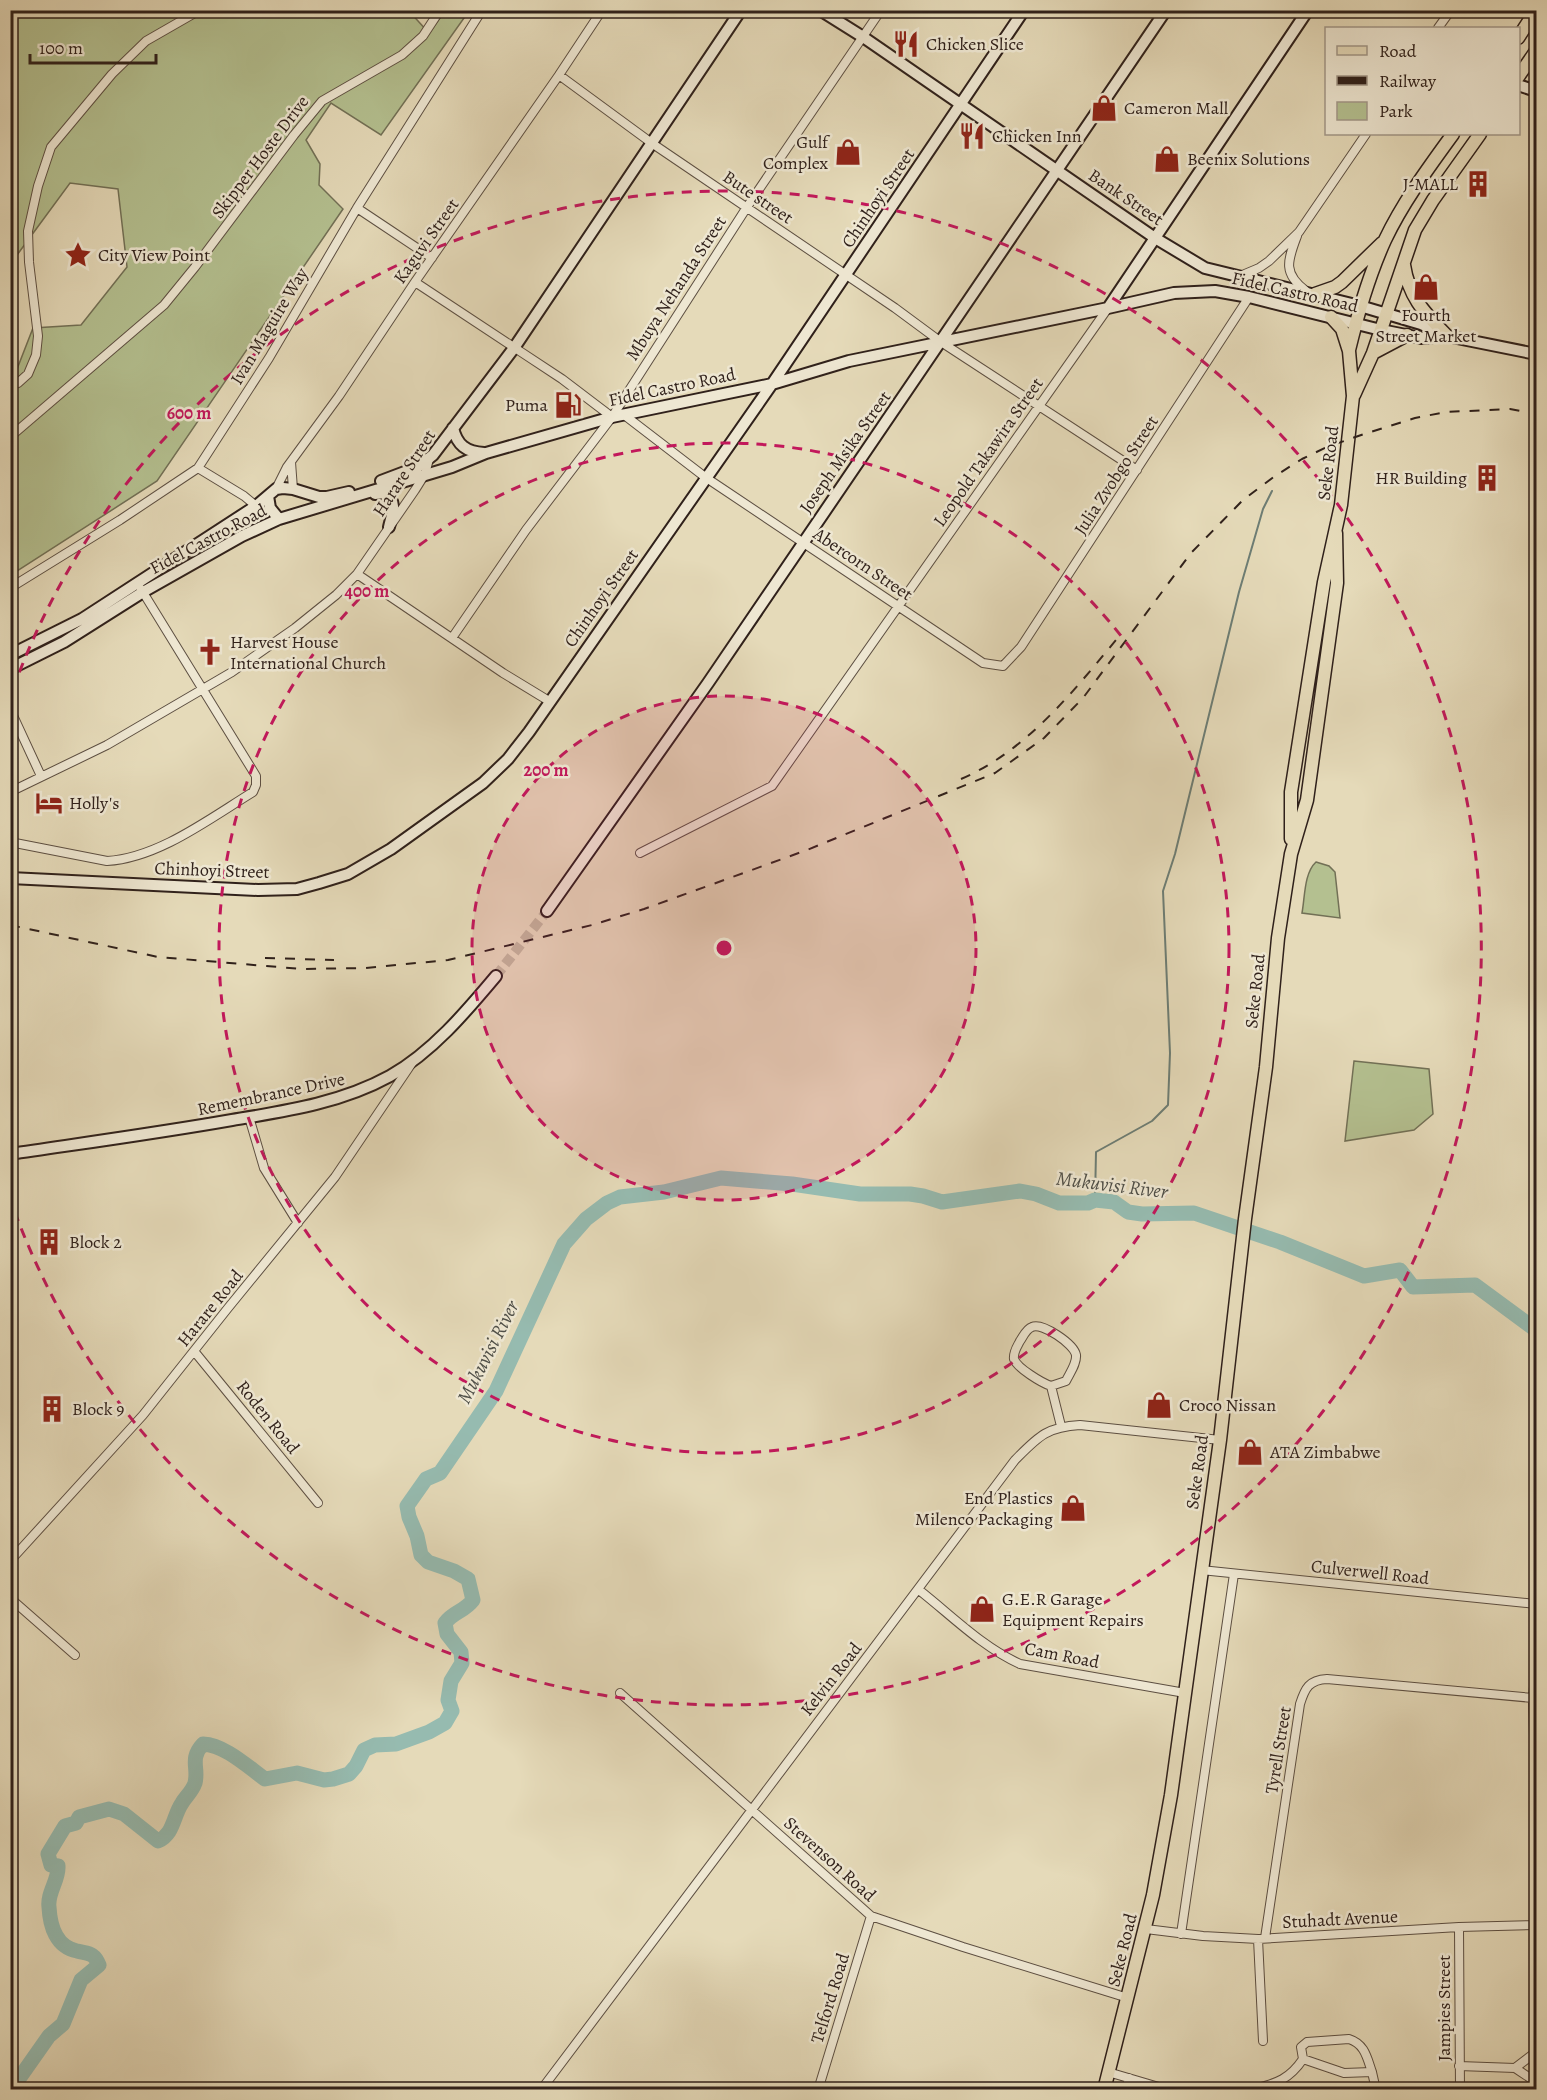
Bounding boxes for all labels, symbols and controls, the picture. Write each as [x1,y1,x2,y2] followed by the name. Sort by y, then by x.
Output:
[30,27,156,65] scale bar
[1325,27,1520,135] legend
[891,29,921,59] restaurant icon: Chicken Slice
[926,32,1024,56] place label: Chicken Slice
[39,36,83,60] text: 100 m
[1379,39,1417,63] text: Road
[1379,69,1437,93] text: Railway
[206,91,314,223] street label: Skipper Hoste Drive
[1089,93,1119,123] shop icon: Cameron Mall
[1124,96,1229,120] place label: Cameron Mall
[1379,99,1413,123] text: Park
[957,121,987,151] restaurant icon: Chicken Inn
[992,124,1082,148] place label: Chicken Inn
[763,130,831,175] place label: Gulf Complex
[833,137,863,167] shop icon: Gulf Complex
[836,144,920,252] street label: Chinhoyi Street
[1152,144,1182,174] shop icon: Beenix Solutions
[1187,147,1310,171] place label: Beenix Solutions
[1084,163,1168,231] street label: Bank Street
[718,165,798,229] street label: Bute street
[1463,169,1493,199] building icon: J-MALL
[1403,172,1459,196] place label: J-MALL
[388,193,464,289] street label: Kaguvi Street
[620,211,732,365] street label: Mbuya Nehanda Street
[63,240,93,270] place icon: City View Point
[98,243,210,267] place label: City View Point
[225,262,314,389] street label: Ivan Maguire Way
[1229,266,1361,318] street label: Fidel Castro Road
[1411,272,1441,302] shop icon: Fourth Street Market
[1376,303,1476,348] place label: Fourth Street Market
[606,362,738,412] street label: Fidel Castro Road
[927,373,1049,531] street label: Leopold Takawira Street
[794,386,896,518] street label: Joseph Msika Street
[553,390,583,420] fuel station icon: Puma
[505,393,549,417] place label: Puma
[167,401,211,425] text: 600 m
[1068,411,1164,539] street label: Julia Zvobgo Street
[1312,424,1345,502] street label: Seke Road
[367,425,441,521] street label: Harare Street
[1472,463,1502,493] building icon: HR Building
[1375,466,1467,490] place label: HR Building
[145,498,271,580] street label: Fidel Castro Road
[808,521,917,606] street label: Abercorn Street
[558,544,644,652] street label: Chinhoyi Street
[345,579,389,603] text: 400 m
[230,630,386,675] place label: Harvest House International Church
[195,637,225,667] church icon: Harvest House International Church
[523,758,569,782] text: 200 m
[34,788,64,818] hotel icon: Holly's
[69,791,119,815] place label: Holly's
[154,856,270,884] street label: Chinhoyi Street
[714,938,734,958] centre of rings
[1239,952,1271,1030] street label: Seke Road
[195,1067,347,1121] street label: Remembrance Drive
[1055,1165,1170,1205] water label: Mukuvisi River
[34,1227,64,1257] building icon: Block 2
[69,1230,122,1254] place label: Block 2
[172,1264,249,1352] street label: Harare Road
[451,1295,526,1408] water label: Mukuvisi River
[231,1375,305,1459] street label: Roden Road
[1144,1390,1174,1420] shop icon: Croco Nissan
[1179,1393,1276,1417] place label: Croco Nissan
[37,1394,67,1424] building icon: Block 9
[72,1397,124,1421] place label: Block 9
[1180,1433,1214,1511] street label: Seke Road
[1235,1437,1265,1467] shop icon: ATA Zimbabwe
[1269,1440,1381,1464] place label: ATA Zimbabwe
[915,1486,1053,1531] place label: End Plastics Milenco Packaging
[1058,1493,1088,1523] shop icon: End Plastics Milenco Packaging
[1310,1554,1431,1590] street label: Culverwell Road
[1002,1587,1144,1632] place label: G.E.R Garage Equipment Repairs
[967,1594,997,1624] shop icon: G.E.R Garage Equipment Repairs
[1023,1636,1102,1674] street label: Cam Road
[795,1637,868,1721] street label: Kelvin Road
[1259,1704,1297,1796] street label: Tyrell Street
[779,1811,881,1907] street label: Stevenson Road
[1281,1904,1399,1934] street label: Stuhadt Avenue
[1101,1910,1143,1989] street label: Seke Road
[805,1950,855,2046] street label: Telford Road
[1432,1955,1456,2061] street label: Jampies Street

